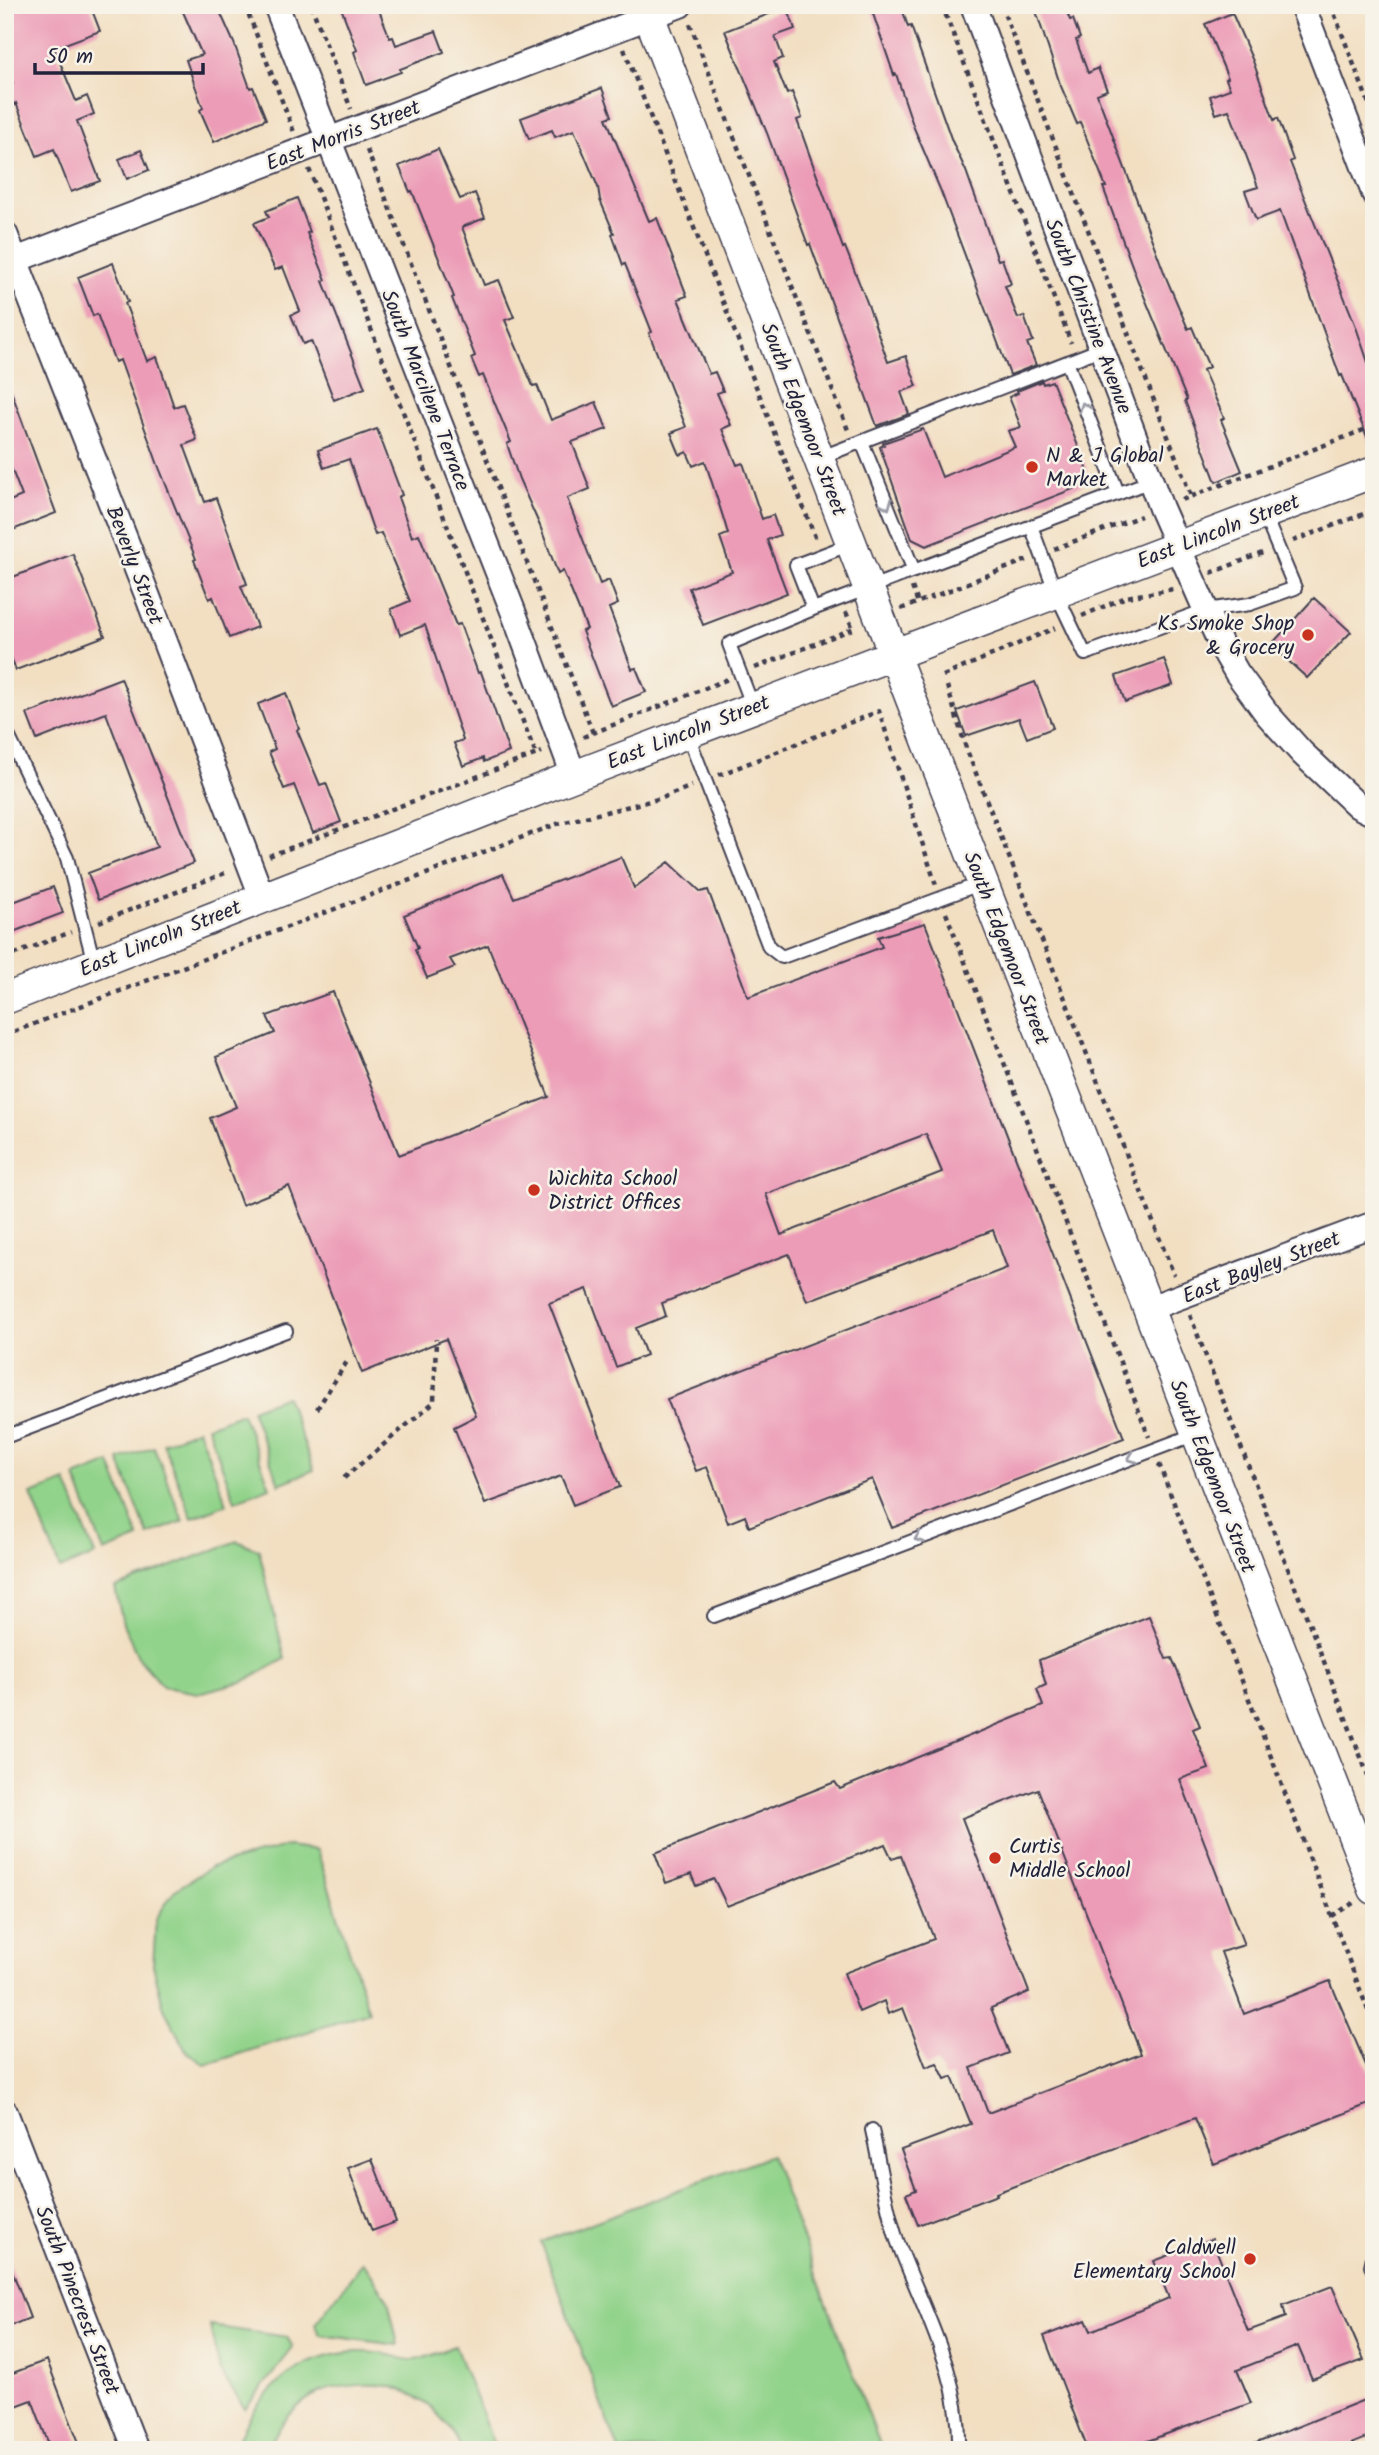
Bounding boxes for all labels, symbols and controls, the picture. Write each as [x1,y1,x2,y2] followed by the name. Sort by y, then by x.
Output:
[35,32,203,76] scale bar
[46,41,93,74] text: 50 m
[261,91,426,181] street label: East Morris Street
[1035,214,1140,420] street label: South Christine Avenue
[371,285,478,496] street label: South Marcilene Terrace
[750,318,855,522] street label: South Edgemoor Street
[1079,402,1093,414] one-way arrow
[1046,440,1164,497] place label: N & J Global Market
[1024,459,1040,475] marker: N & J Global Market
[1132,486,1306,579] street label: East Lincoln Street
[879,498,893,510] one-way arrow
[96,501,172,631] street label: Beverly Street
[1157,608,1294,665] place label: Ks Smoke Shop & Grocery
[1300,627,1316,643] marker: Ks Smoke Shop & Grocery
[602,687,776,780] street label: East Lincoln Street
[953,847,1058,1051] street label: South Edgemoor Street
[75,892,247,987] street label: East Lincoln Street
[548,1163,681,1220] place label: Wichita School District Offices
[526,1182,542,1198] marker: Wichita School District Offices
[1178,1223,1346,1314] street label: East Bayley Street
[1159,1375,1264,1579] street label: South Edgemoor Street
[1127,1449,1139,1463] one-way arrow
[914,1530,926,1544] one-way arrow
[1009,1831,1130,1888] place label: Curtis Middle School
[987,1850,1003,1866] marker: Curtis Middle School
[25,2201,128,2401] street label: South Pinecrest Street
[1073,2232,1236,2289] place label: Caldwell Elementary School
[1242,2251,1258,2267] marker: Caldwell Elementary School

